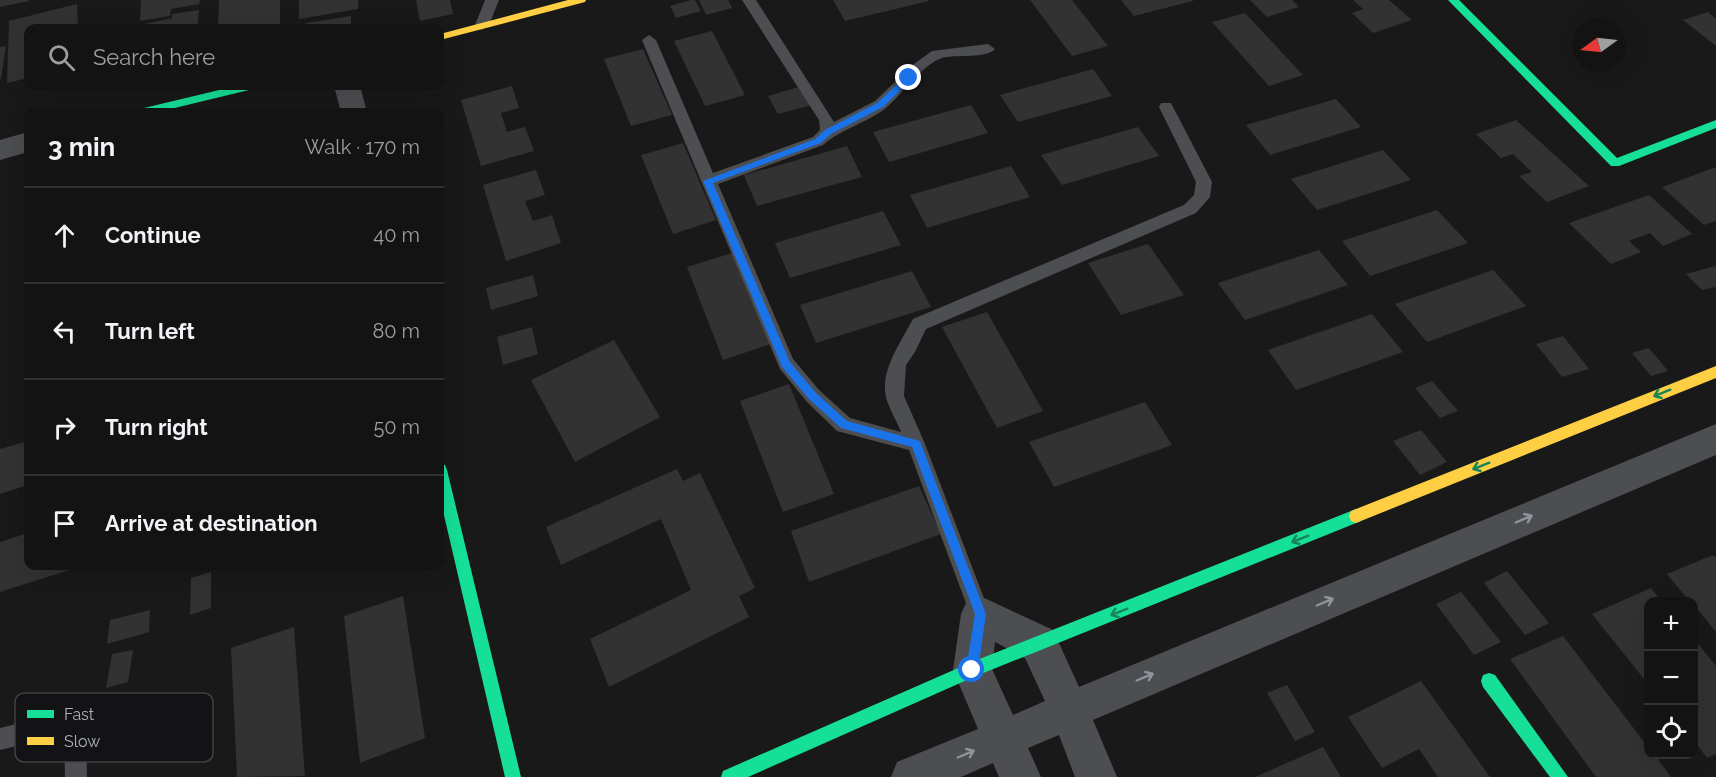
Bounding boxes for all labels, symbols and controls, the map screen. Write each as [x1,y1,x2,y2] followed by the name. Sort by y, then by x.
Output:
[1572,18,1626,72] north arrow
[24,24,444,90] search box
[45,41,78,74] icon: search
[93,44,215,70] text: Search here
[895,64,921,90] route end
[48,132,115,162] text: 3 min
[304,135,420,159] text: Walk · 170 m
[48,219,81,252] icon: ahead
[105,222,201,248] text: Continue
[373,223,420,247] text: 40 m
[48,315,81,348] icon: left
[105,318,195,344] text: Turn left
[372,319,420,343] text: 80 m
[1653,388,1671,399] one-way arrow
[48,411,81,444] icon: right
[105,414,208,440] text: Turn right
[373,415,420,439] text: 50 m
[1472,461,1491,472] one-way arrow
[48,507,81,540] icon: arrive
[105,510,318,536] text: Arrive at destination
[1515,513,1533,524] one-way arrow
[1291,534,1310,545] one-way arrow
[1315,596,1334,607] one-way arrow
[1644,597,1698,759] map controls
[1644,597,1698,651] button: +
[1110,607,1129,618] one-way arrow
[1644,651,1698,705] button: −
[958,656,984,682] route start
[1135,671,1154,682] one-way arrow
[15,693,213,762] legend
[64,705,95,724] text: Fast
[1644,705,1698,759] button: locate
[64,732,100,751] text: Slow
[956,748,974,759] one-way arrow

